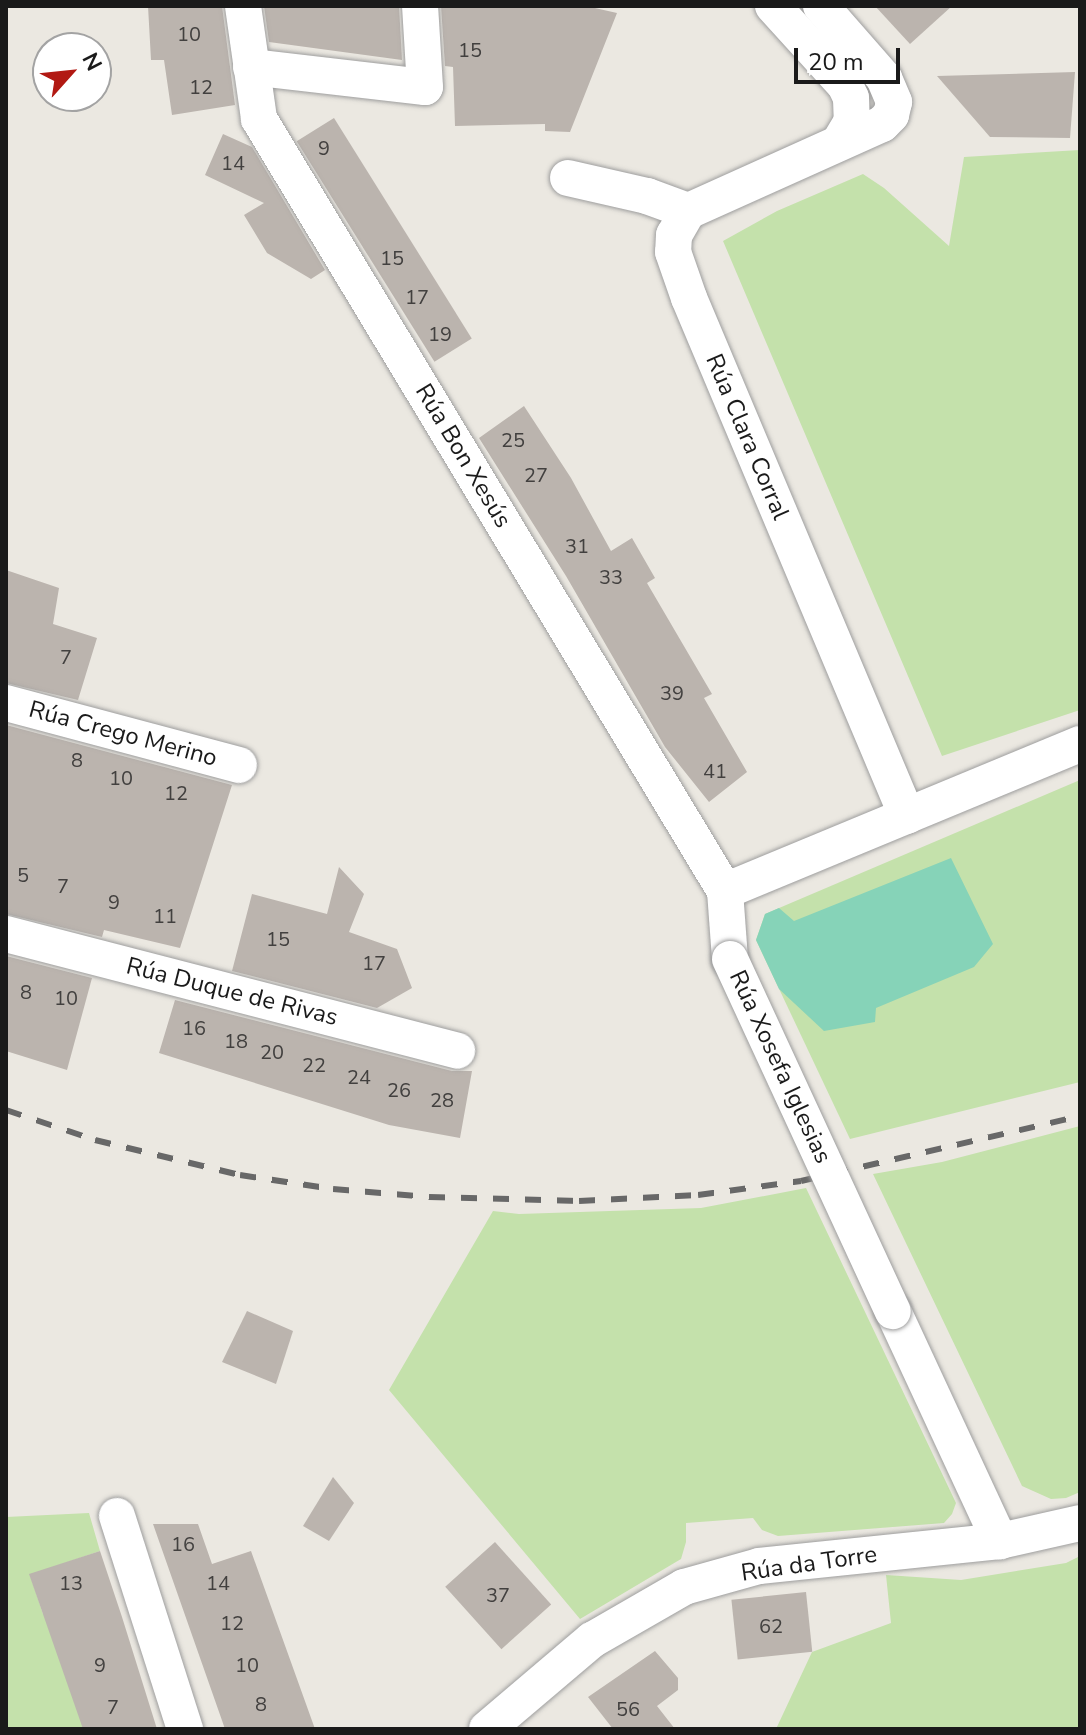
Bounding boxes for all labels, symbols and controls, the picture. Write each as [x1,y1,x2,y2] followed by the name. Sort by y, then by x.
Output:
[177,22,201,46] house number: 10
[32,32,112,112] north arrow
[798,32,904,82] scale bar
[458,38,482,62] house number: 15
[808,46,864,78] text: 20 m
[74,48,109,76] text: N
[189,75,213,99] house number: 12
[318,136,330,160] house number: 9
[221,151,245,175] house number: 14
[380,246,404,270] house number: 15
[405,285,429,309] house number: 17
[428,322,452,346] house number: 19
[699,350,795,524] street label: Rúa Clara Corral
[409,379,517,533] street label: Rúa Bon Xesús
[501,428,525,452] house number: 25
[524,463,548,487] house number: 27
[565,534,589,558] house number: 31
[599,565,623,589] house number: 33
[60,645,72,669] house number: 7
[660,681,684,705] house number: 39
[26,695,220,773] street label: Rúa Crego Merino
[71,748,83,772] house number: 8
[703,759,727,783] house number: 41
[109,766,133,790] house number: 10
[164,781,188,805] house number: 12
[17,863,29,887] house number: 5
[57,874,69,898] house number: 7
[108,890,120,914] house number: 9
[153,904,177,928] house number: 11
[266,927,290,951] house number: 15
[362,951,386,975] house number: 17
[123,952,341,1032] street label: Rúa Duque de Rivas
[723,966,837,1168] street label: Rúa Xosefa Iglesias
[20,980,32,1004] house number: 8
[54,986,78,1010] house number: 10
[182,1016,206,1040] house number: 16
[224,1029,248,1053] house number: 18
[260,1040,284,1064] house number: 20
[302,1053,326,1077] house number: 22
[347,1065,371,1089] house number: 24
[387,1078,411,1102] house number: 26
[430,1088,454,1112] house number: 28
[171,1532,195,1556] house number: 16
[739,1540,879,1588] street label: Rúa da Torre
[59,1571,83,1595] house number: 13
[206,1571,230,1595] house number: 14
[486,1583,510,1607] house number: 37
[220,1611,244,1635] house number: 12
[759,1614,783,1638] house number: 62
[94,1653,106,1677] house number: 9
[235,1653,259,1677] house number: 10
[255,1692,267,1716] house number: 8
[107,1695,119,1719] house number: 7
[616,1697,640,1721] house number: 56

